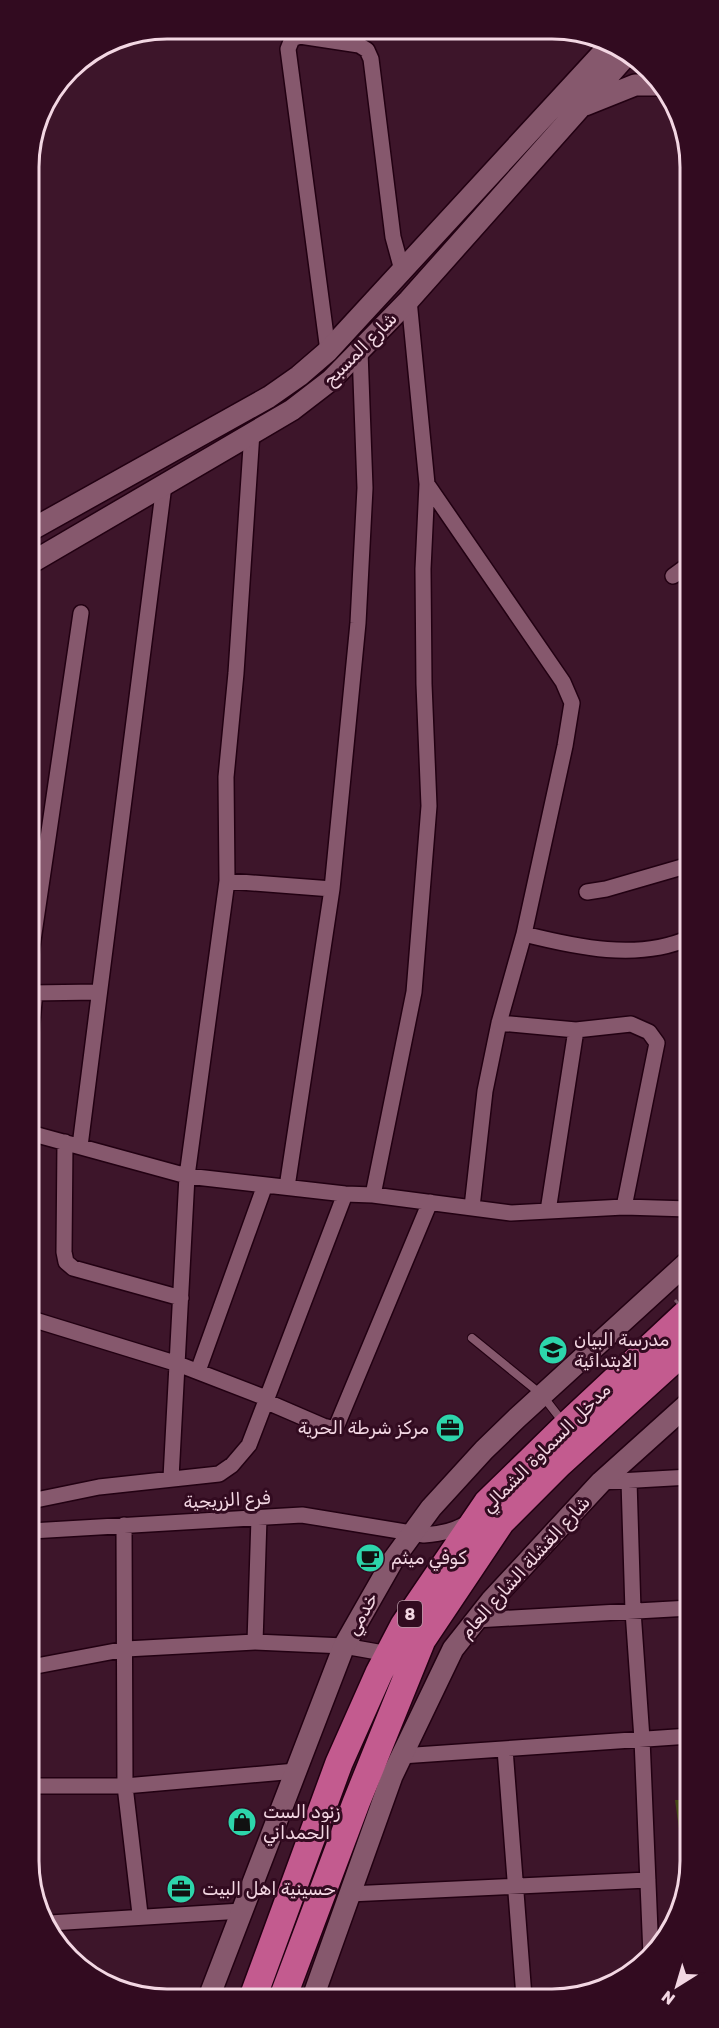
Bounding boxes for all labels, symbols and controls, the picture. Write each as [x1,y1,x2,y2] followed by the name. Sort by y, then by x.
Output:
[319,308,403,392] street label: شارع المسبح
[574,1329,669,1372] place label: مدرسة البيان الابتدائية
[537,1334,569,1366] school or university icon: مدرسة البيان الابتدائية
[477,1379,617,1519] street label: مدخل السماوة الشمالي
[434,1412,466,1444] office icon: مركز شرطة الحرية
[298,1417,429,1439] place label: مركز شرطة الحرية
[183,1487,271,1514] street label: فرع الزريجية
[455,1491,595,1643] street label: شارع القشلة الشارع العام
[354,1542,386,1574] cafe icon: كوفي ميثم
[391,1547,467,1571] place label: كوفي ميثم
[341,1589,384,1640] street label: خدمي
[398,1601,422,1627] road number: 8
[263,1801,341,1846] place label: زنود الست الحمداني
[226,1806,258,1838] shop icon: زنود الست الحمداني
[165,1873,197,1905] office icon: حسينية اهل البيت
[202,1878,336,1900] place label: حسينية اهل البيت
[647,1956,707,2016] north arrow
[658,1987,679,2009] text: N

